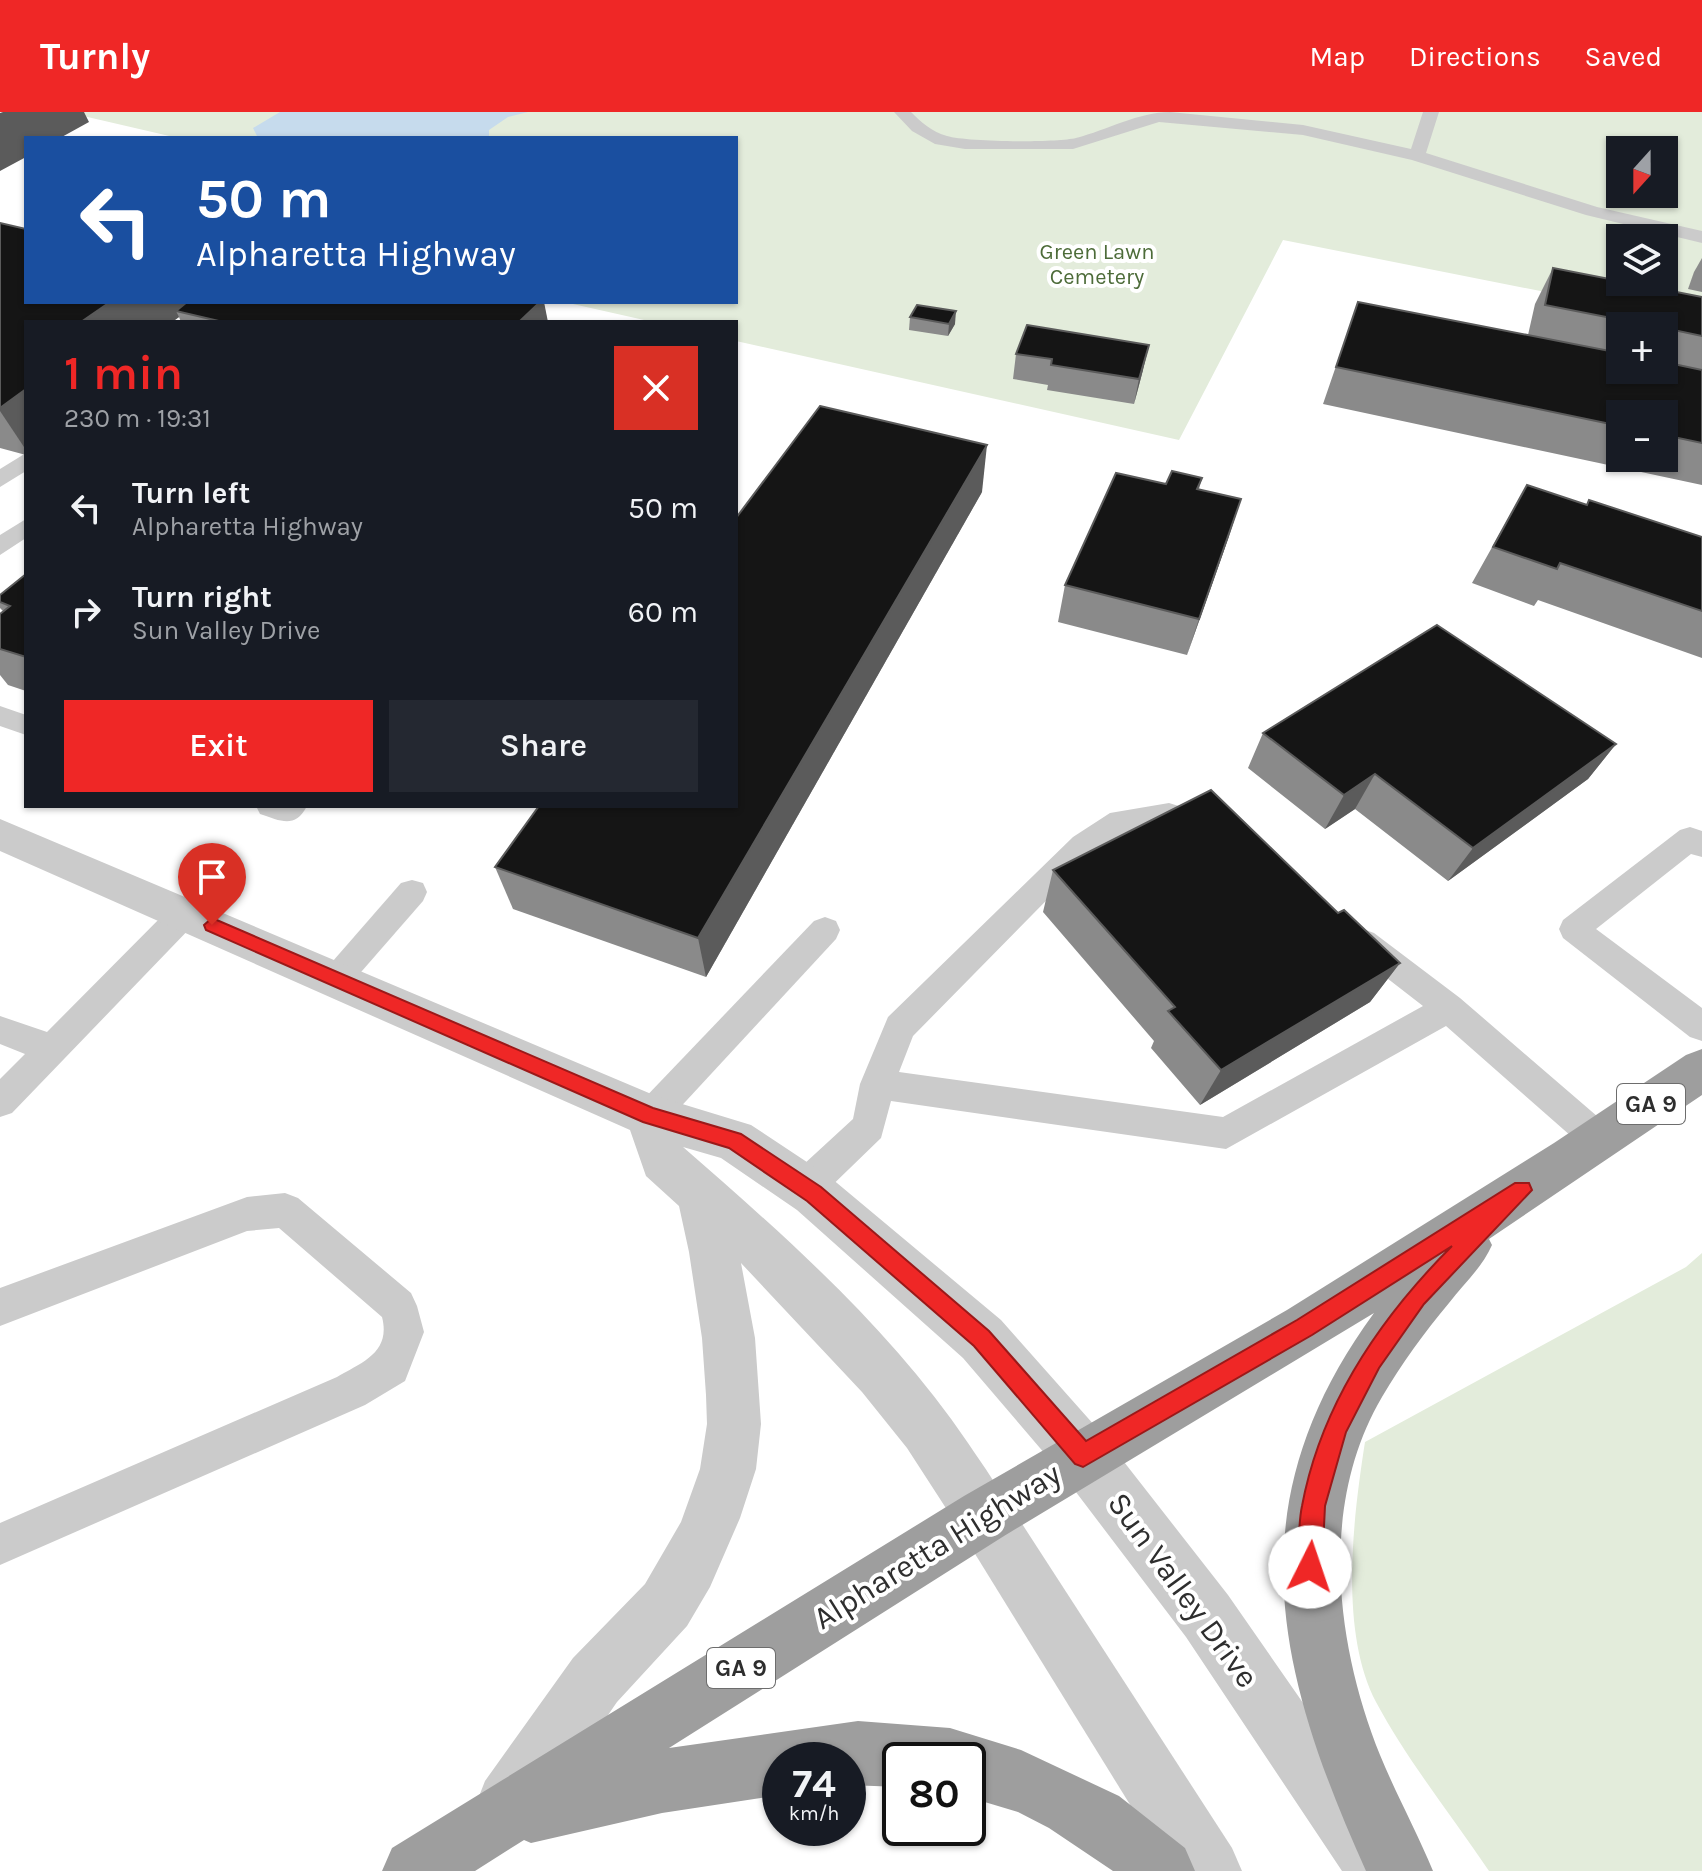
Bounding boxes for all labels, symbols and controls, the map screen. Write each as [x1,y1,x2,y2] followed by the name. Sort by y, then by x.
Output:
[40,34,150,79] text: Turnly
[1310,40,1365,73] text: Map
[1409,40,1541,73] text: Directions
[1585,40,1662,73] text: Saved
[1606,136,1678,208] north arrow
[1606,136,1678,472] map controls
[196,166,331,231] text: 50 m
[64,168,168,272] icon: left
[1606,224,1678,296] button: layers
[196,233,516,275] text: Alpharetta Highway
[1040,239,1154,290] park label: Green Lawn Cemetery
[1606,312,1678,384] button: +
[64,345,183,401] text: 1 min
[614,346,698,430] button: close
[1606,400,1678,472] button: −
[64,403,211,434] text: 230 m · 19:31
[132,475,250,511] text: Turn left
[64,486,108,530] icon: left
[628,490,698,526] text: 50 m
[132,511,363,542] text: Alpharetta Highway
[132,579,272,615] text: Turn right
[64,590,108,634] icon: right
[628,594,698,630] text: 60 m
[132,615,320,646] text: Sun Valley Drive
[64,700,373,792] button: Exit
[389,700,698,792] button: Share
[178,843,246,925] pin
[190,855,234,899] icon: arrive
[1617,1084,1685,1124] road number: GA 9
[807,1455,1067,1637] street label: Alpharetta Highway
[1100,1485,1266,1695] street label: Sun Valley Drive
[1268,1525,1352,1609] position arrow
[707,1648,775,1688] road number: GA 9
[882,1742,986,1846] speed limit sign: 80
[792,1760,836,1807] text: 74
[789,1802,839,1825] text: km/h

